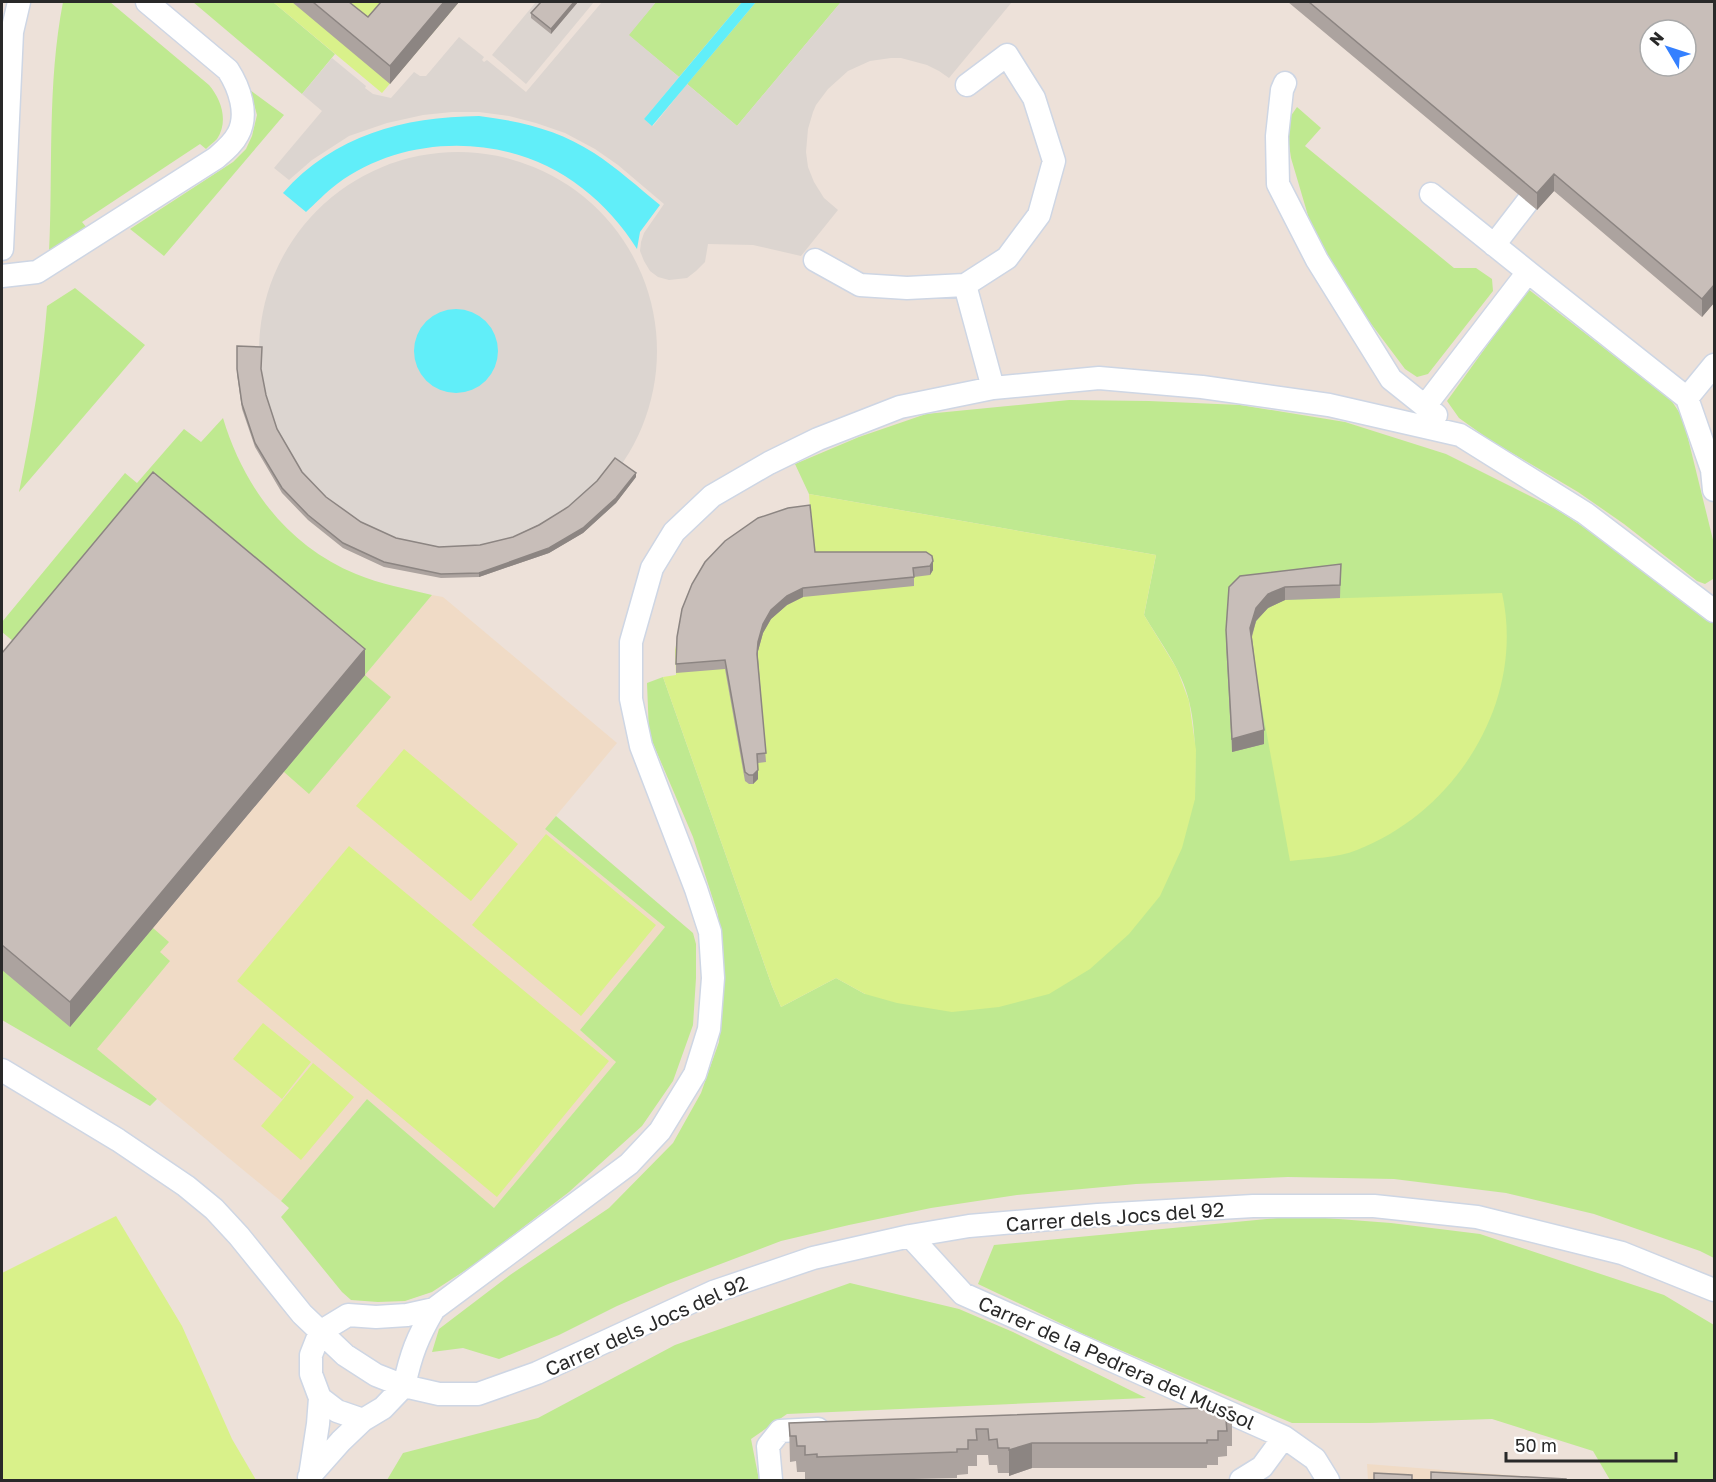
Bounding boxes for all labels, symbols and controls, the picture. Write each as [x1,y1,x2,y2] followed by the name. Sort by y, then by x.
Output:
[1638,18,1698,78] north arrow
[1645,28,1668,50] text: N
[1005,1196,1225,1236] street label: Carrer dels Jocs del 92
[541,1269,751,1381] street label: Carrer dels Jocs del 92
[975,1290,1259,1434] street label: Carrer de la Pedrera del Mussol
[1506,1425,1676,1463] scale bar
[1515,1434,1557,1456] text: 50 m

